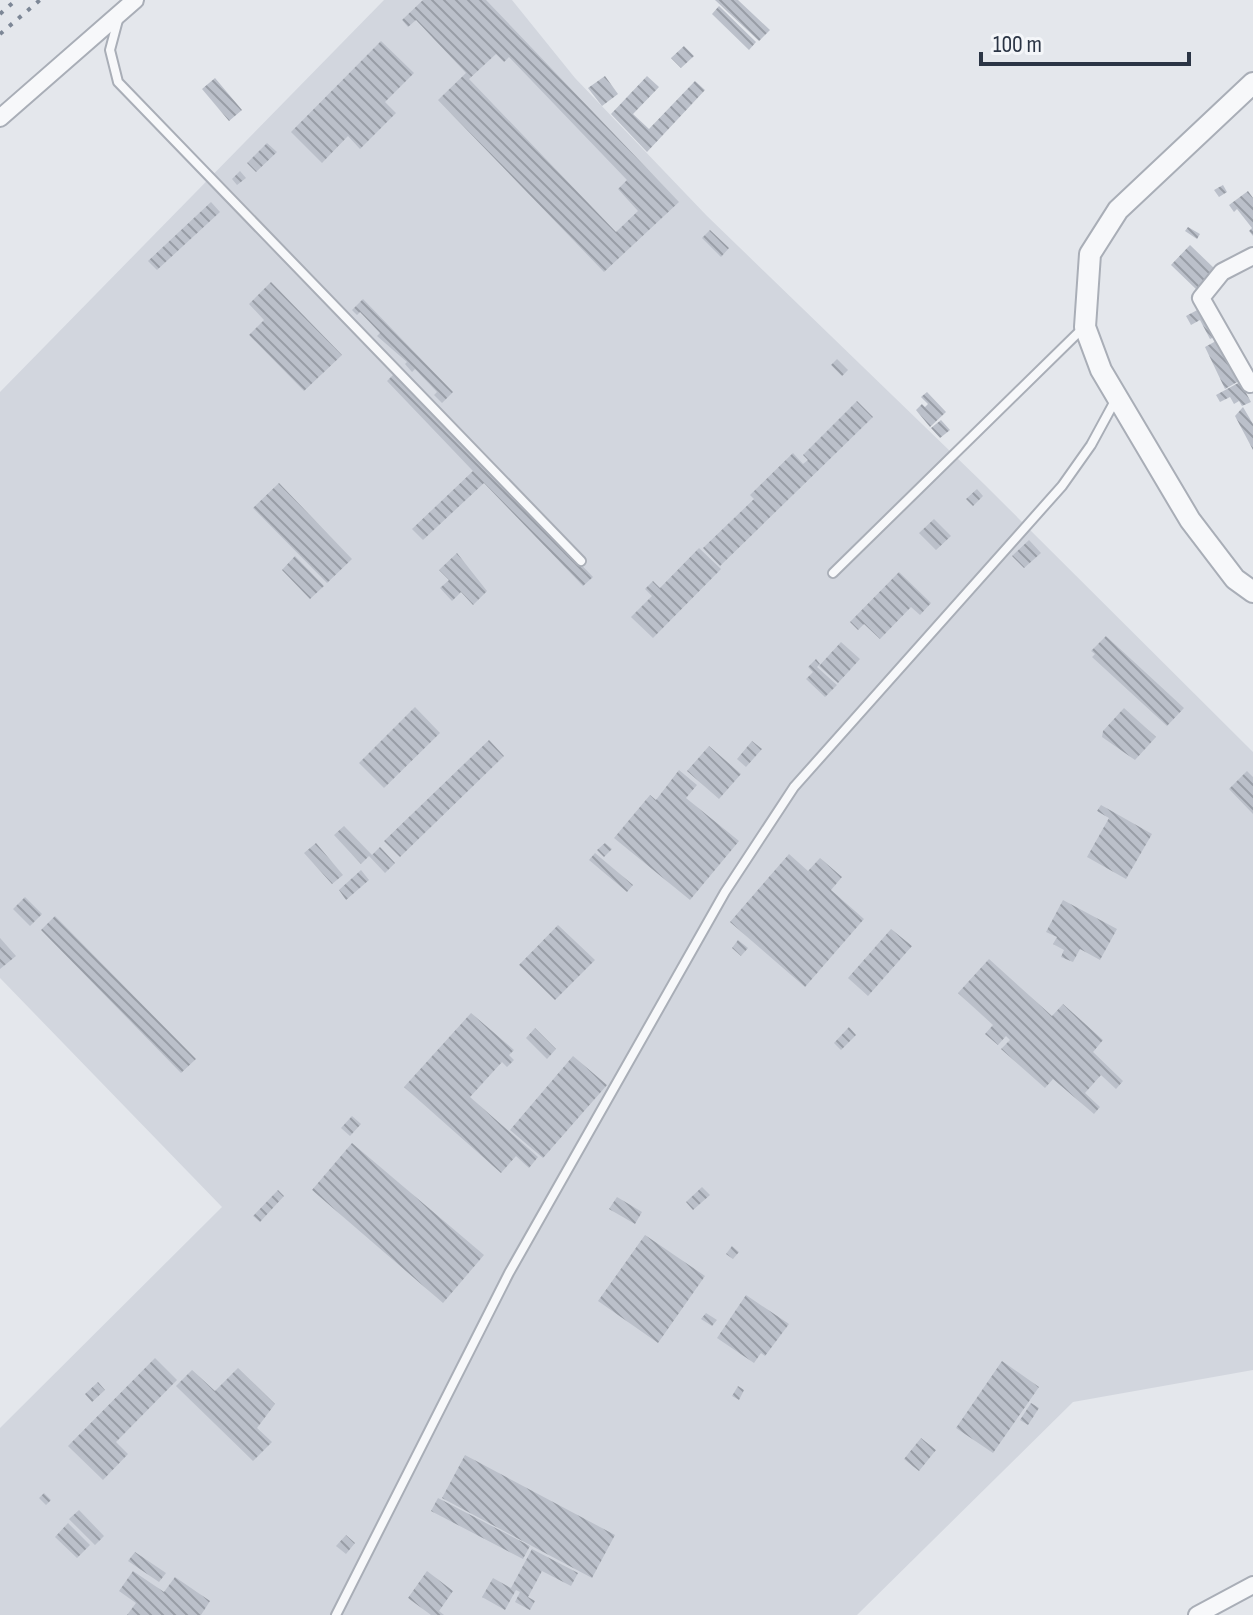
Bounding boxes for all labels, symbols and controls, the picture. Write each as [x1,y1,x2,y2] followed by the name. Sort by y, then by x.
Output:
[981,16,1189,66] scale bar
[993,30,1042,59] text: 100 m

